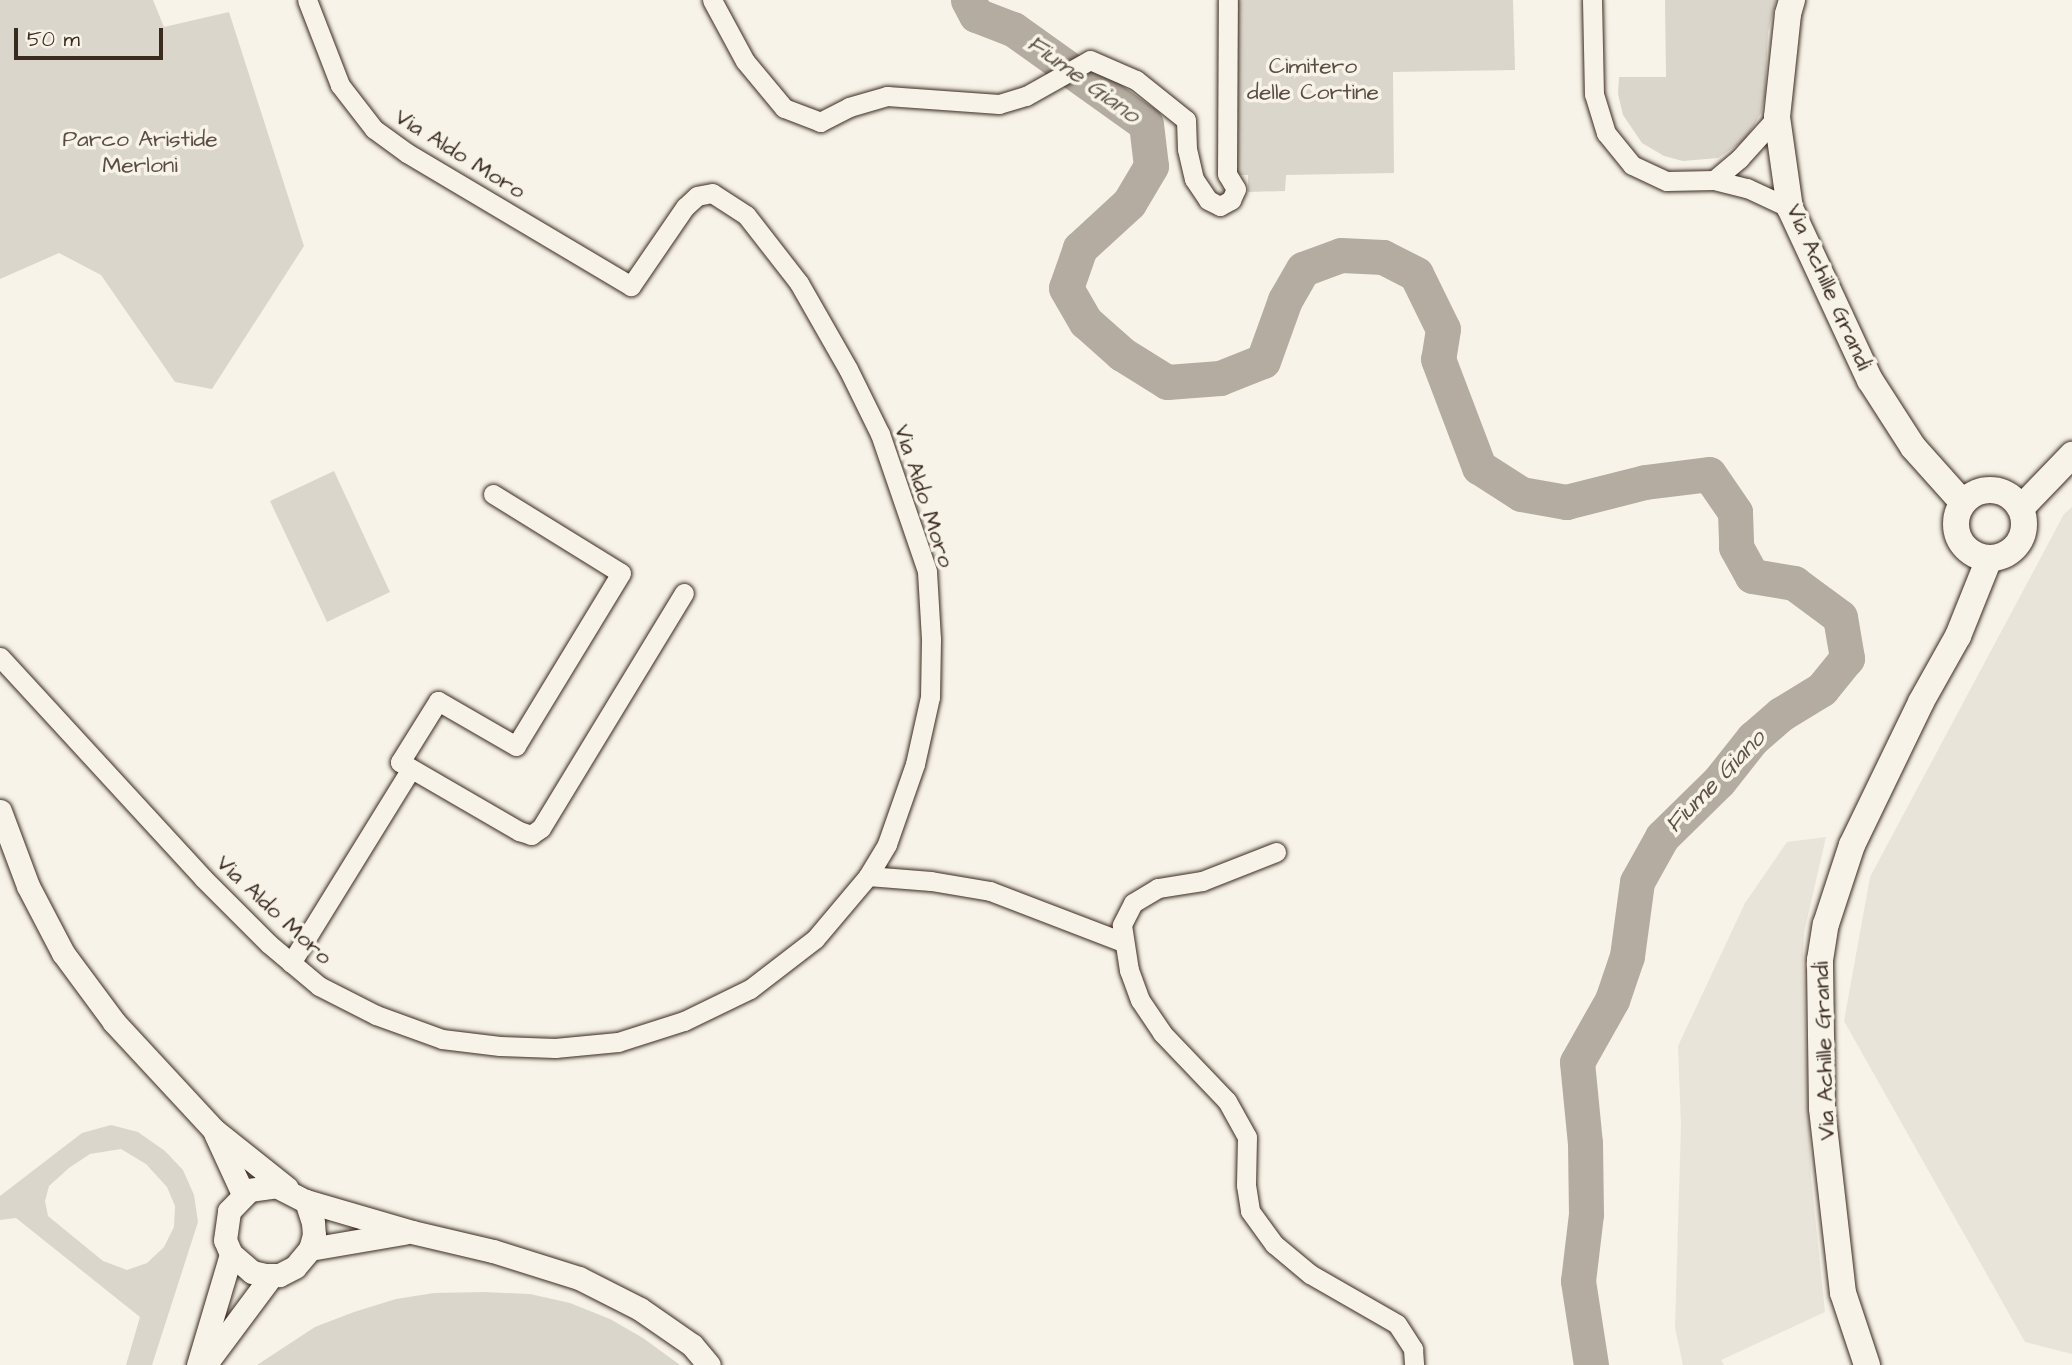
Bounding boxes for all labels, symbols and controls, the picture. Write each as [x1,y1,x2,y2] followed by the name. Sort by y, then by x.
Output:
[18,14,166,58] scale bar
[27,25,80,54] text: 50 m
[1021,30,1145,130] water label: Fiume Giano
[1247,52,1379,106] park label: Cimitero delle Cortine
[390,103,530,205] street label: Via Aldo Moro
[62,125,218,179] park label: Parco Aristide Merloni
[1780,200,1878,374] street label: Via Achille Grandi
[888,421,960,571] street label: Via Aldo Moro
[1660,725,1772,839] water label: Fiume Giano
[210,849,338,971] street label: Via Aldo Moro
[1807,961,1841,1141] street label: Via Achille Grandi

